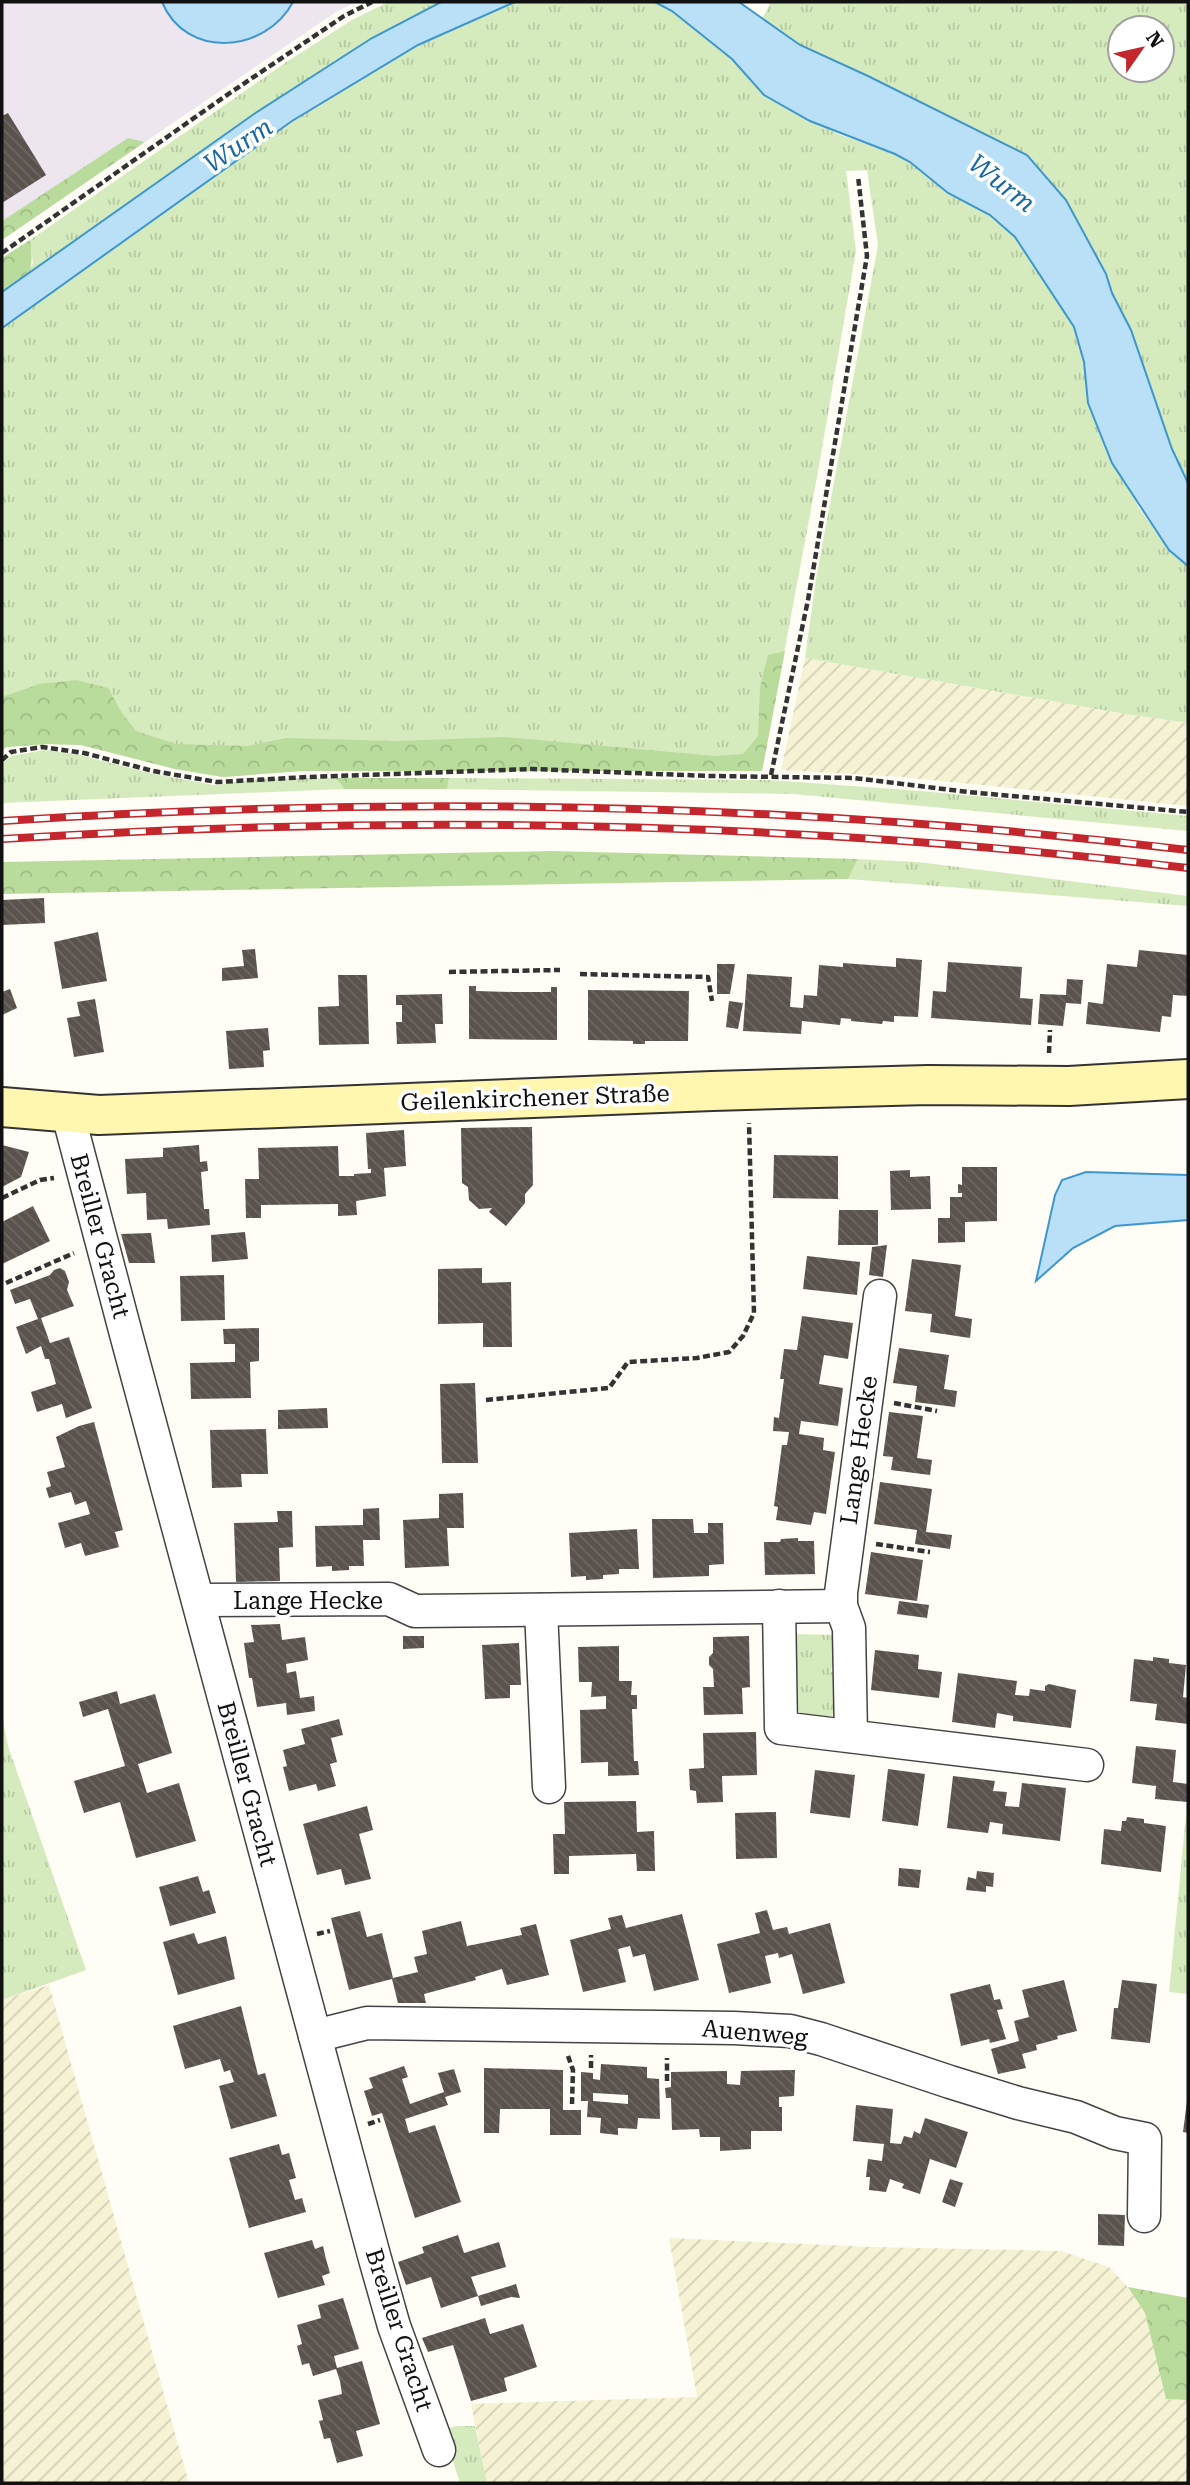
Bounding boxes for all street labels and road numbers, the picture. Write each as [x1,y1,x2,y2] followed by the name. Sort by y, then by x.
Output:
[400,1079,670,1117] street label: Geilenkirchener Straße
[65,1151,135,1322] street label: Breiller Gracht
[835,1374,883,1526] street label: Lange Hecke
[233,1587,383,1615] street label: Lange Hecke
[212,1699,282,1870] street label: Breiller Gracht
[701,2014,809,2052] street label: Auenweg
[359,2245,439,2415] street label: Breiller Gracht

